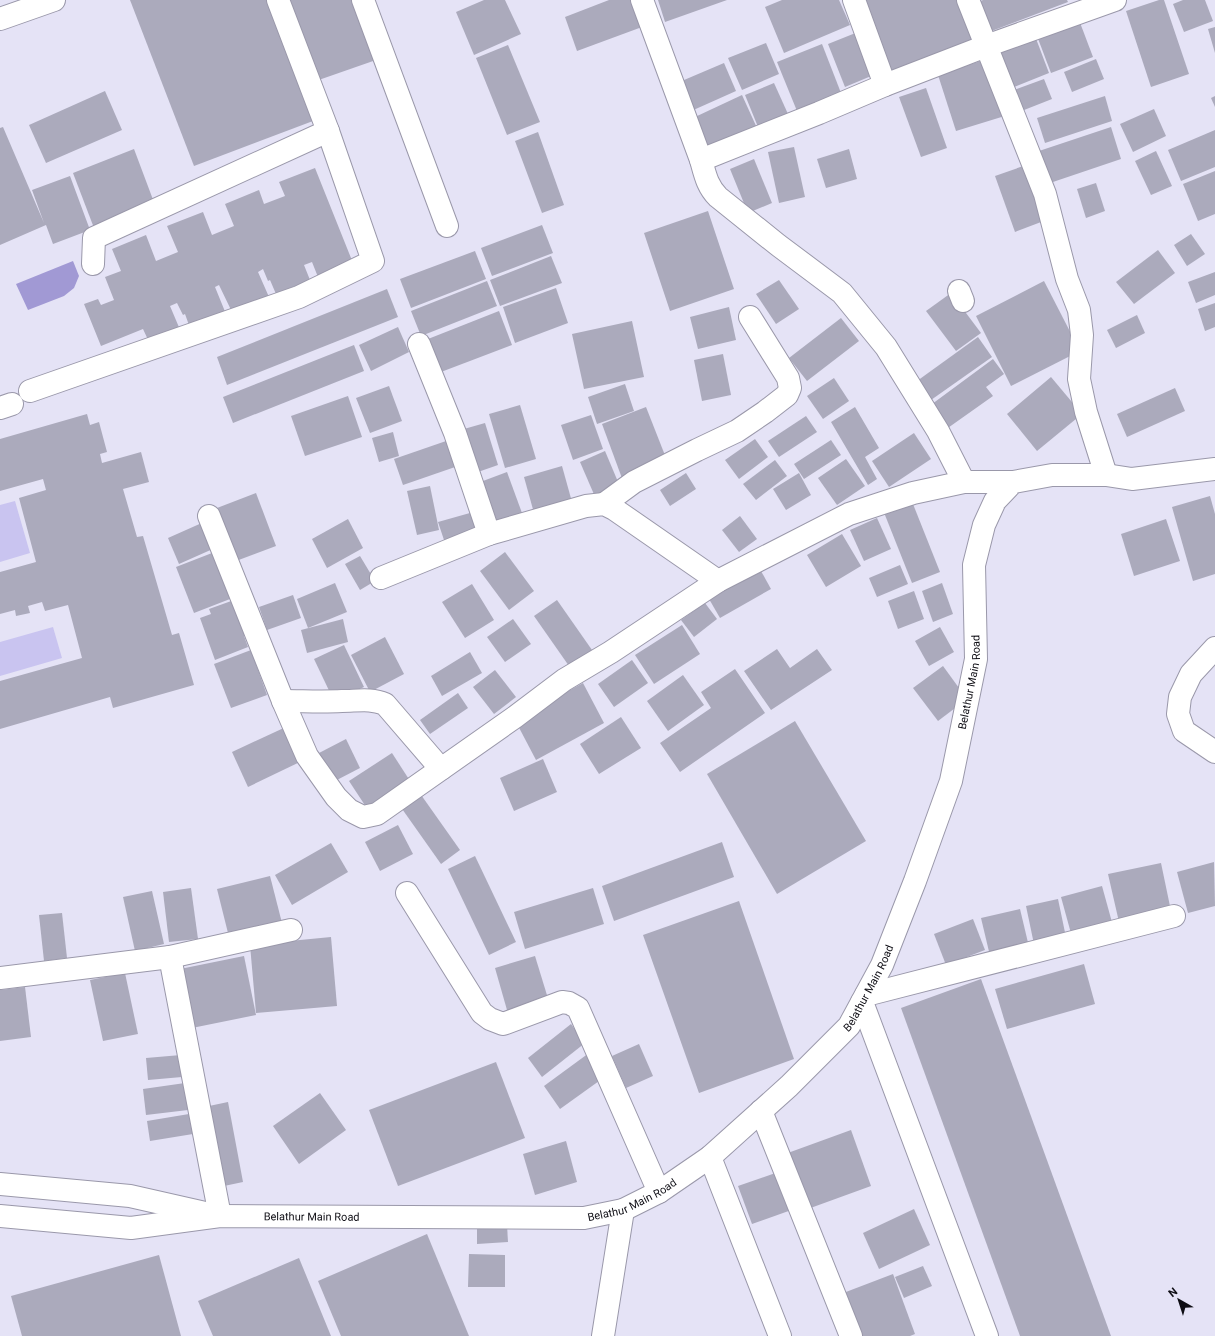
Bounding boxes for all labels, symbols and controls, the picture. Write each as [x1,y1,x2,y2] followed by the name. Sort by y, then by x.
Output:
[955,635,983,731] street label: Belathur Main Road
[841,943,896,1034] street label: Belathur Main Road
[586,1176,679,1224] street label: Belathur Main Road
[264,1210,360,1223] street label: Belathur Main Road
[1159,1280,1199,1320] north arrow
[1166,1285,1180,1300] text: N

